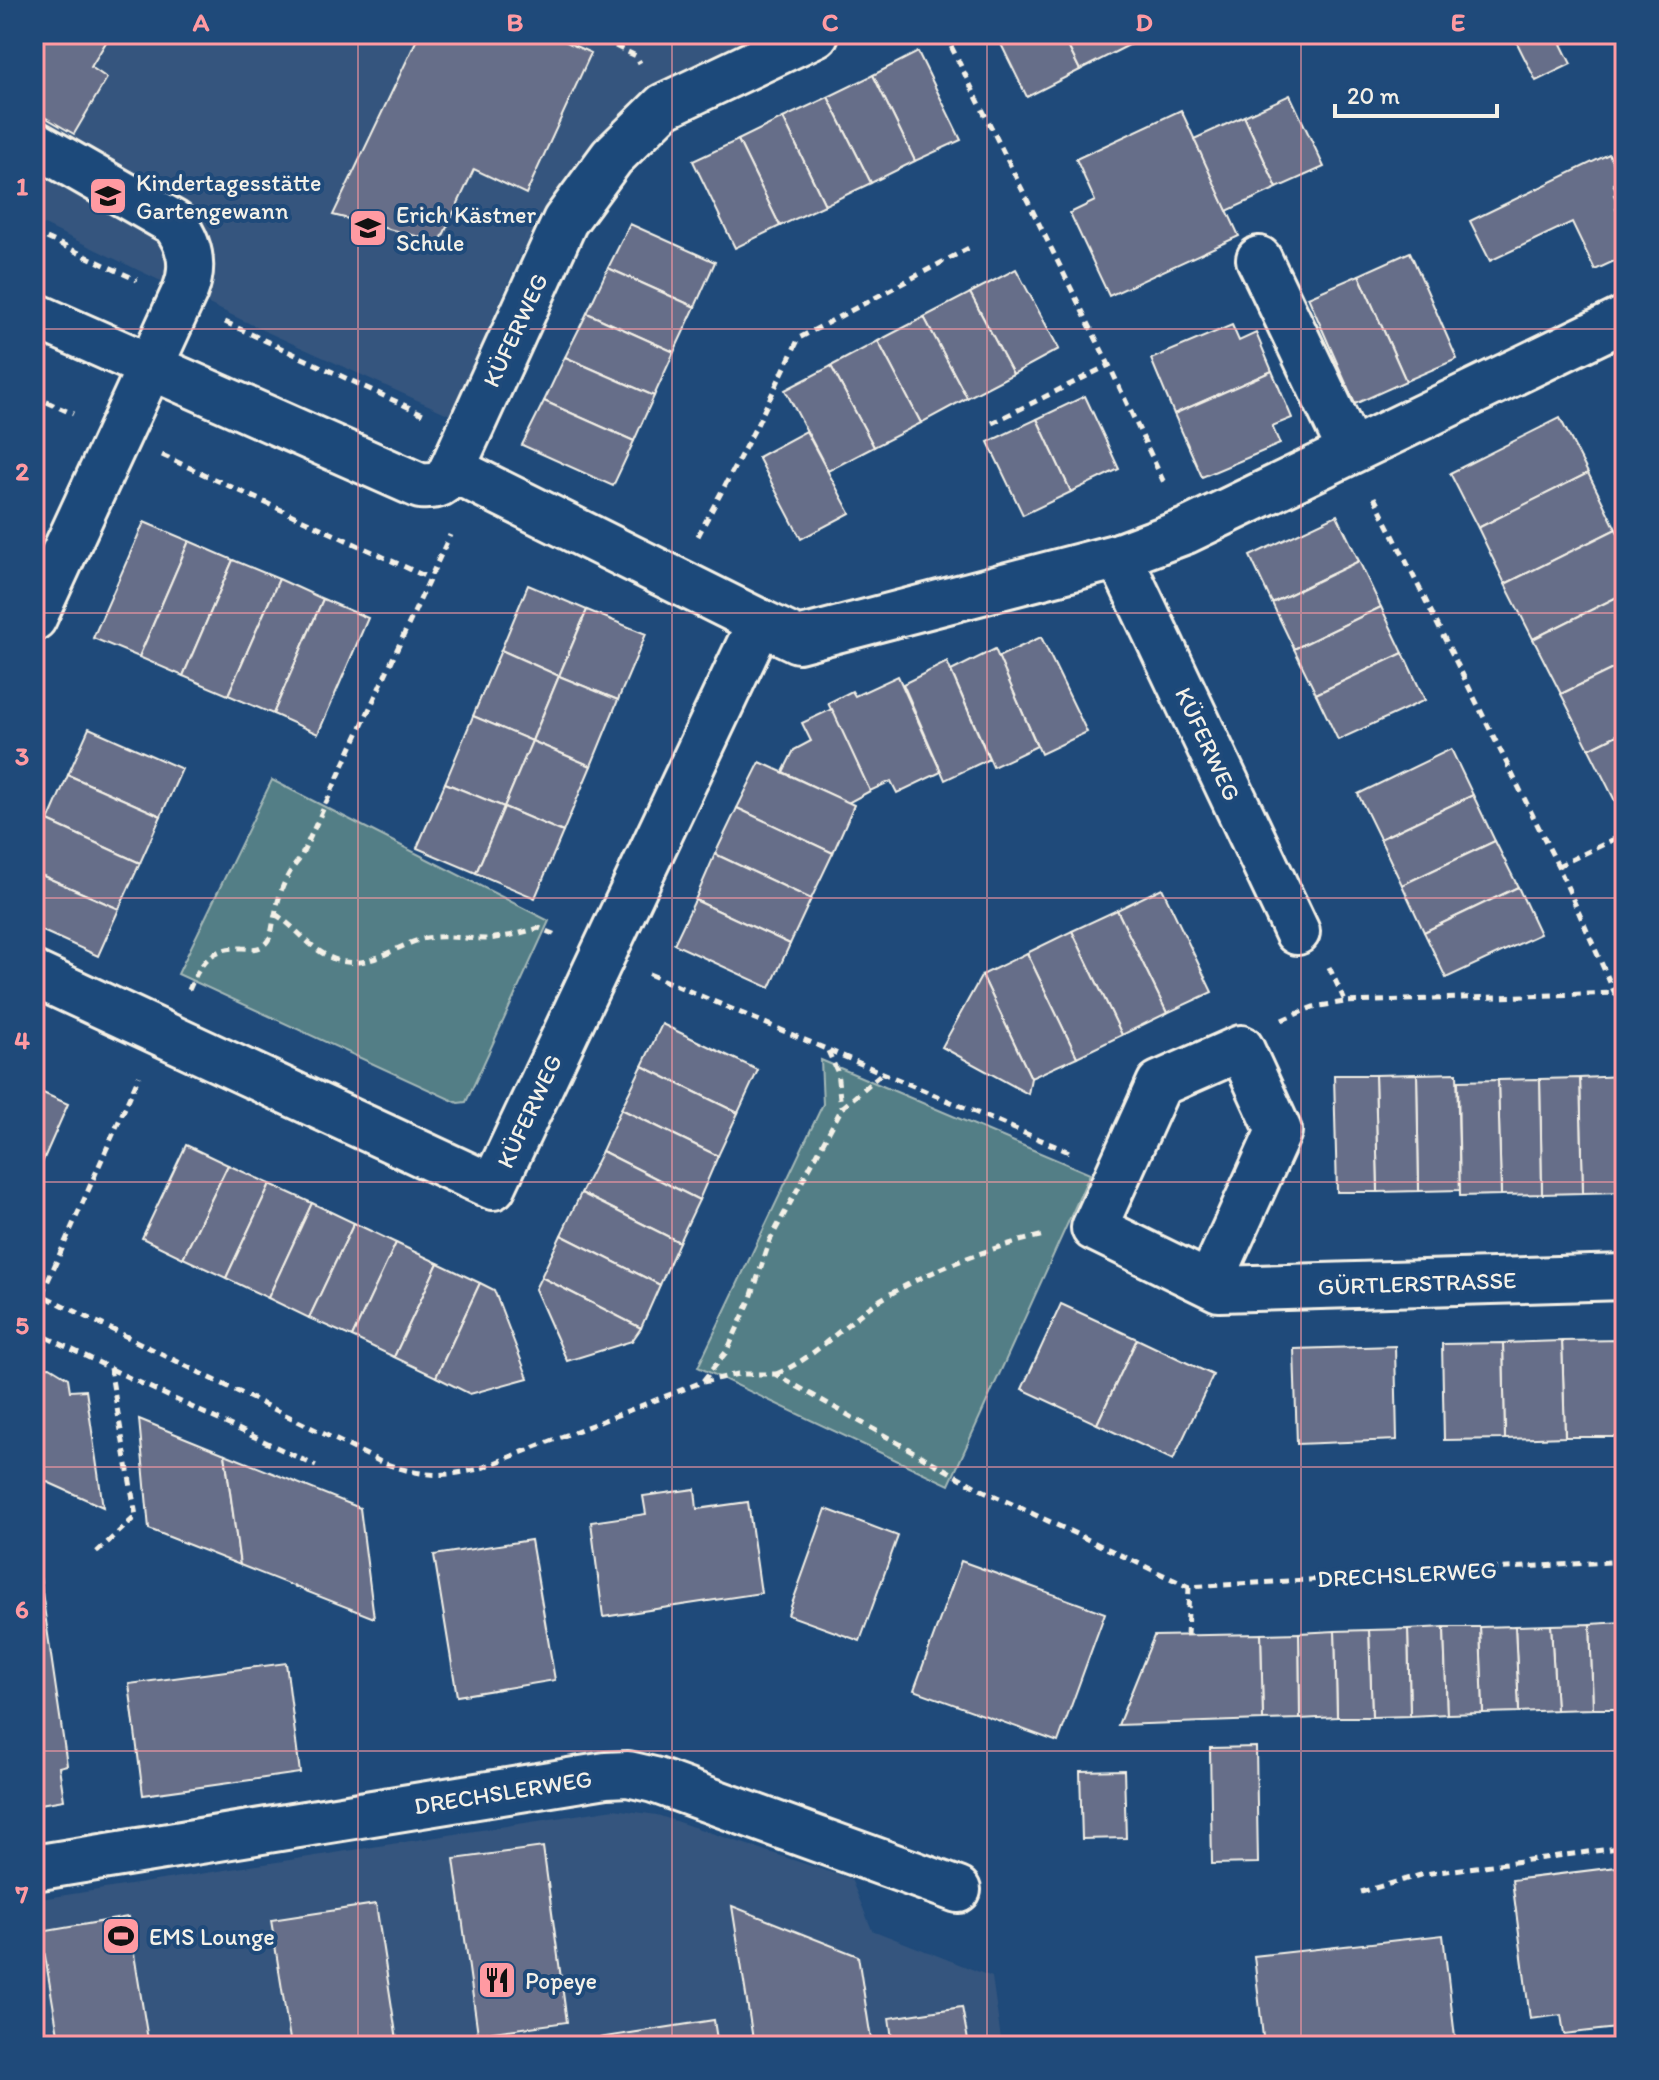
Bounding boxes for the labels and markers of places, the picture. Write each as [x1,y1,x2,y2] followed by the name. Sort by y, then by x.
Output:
[136,168,321,225] place label: Kindertagesstätte Gartengewann
[87,175,129,217] school or university icon: Kindertagesstätte Gartengewann
[396,200,536,257] place label: Erich Kästner Schule
[347,207,389,249] school or university icon: Erich Kästner Schule
[100,1915,142,1957] sports icon: EMS Lounge
[149,1922,275,1951] place label: EMS Lounge
[476,1959,518,2001] restaurant icon: Popeye
[525,1966,597,1995] place label: Popeye

